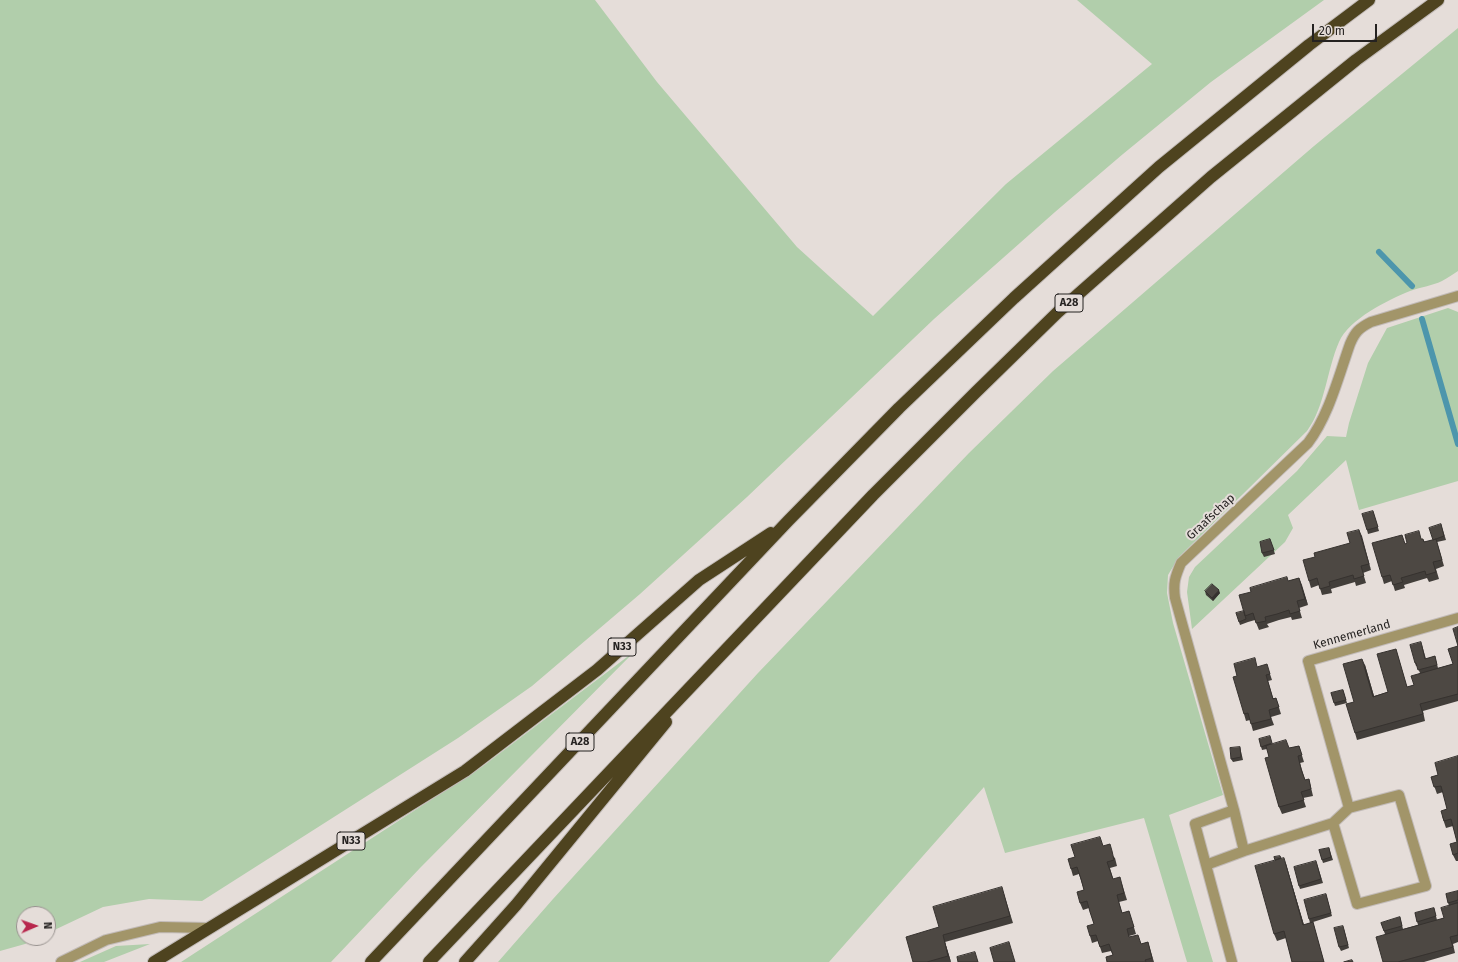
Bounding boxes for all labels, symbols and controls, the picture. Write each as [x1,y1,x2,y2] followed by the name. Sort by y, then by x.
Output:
[1314,16,1379,42] scale bar
[1319,24,1345,38] text: 20 m
[1055,294,1083,312] road number: A28
[1184,491,1238,543] street label: Graafschap
[1312,617,1392,653] street label: Kennemerland
[608,638,636,656] road number: N33
[566,733,594,751] road number: A28
[337,832,365,850] road number: N33
[16,906,56,946] north arrow
[41,922,54,929] text: N

